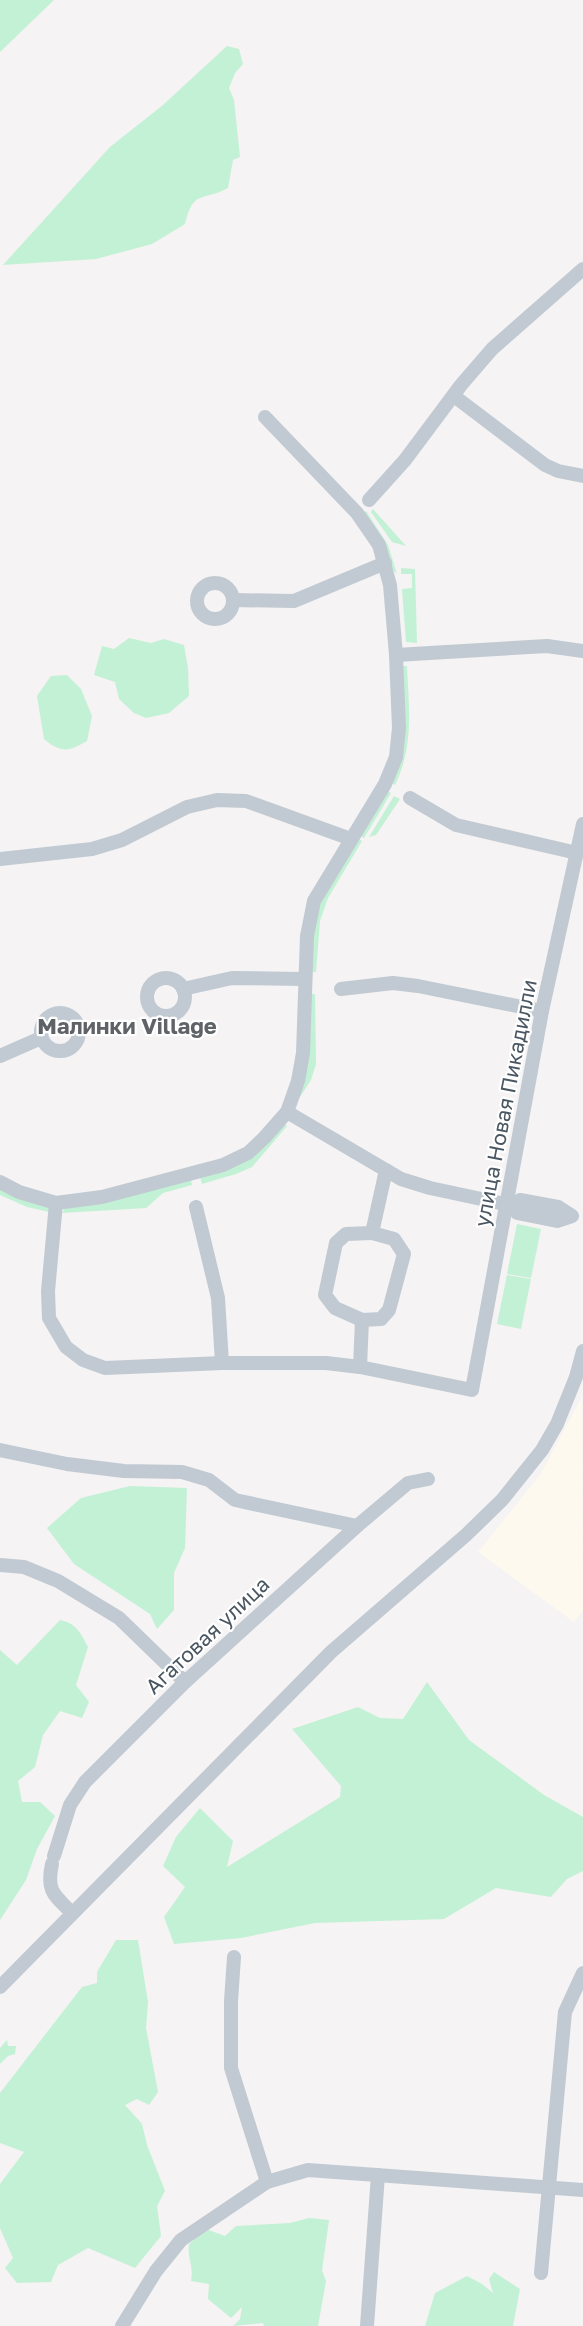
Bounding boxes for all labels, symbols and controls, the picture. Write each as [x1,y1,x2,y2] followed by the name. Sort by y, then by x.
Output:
[468,977,542,1229] street label: улица Новая Пикадилли
[37,1012,217,1039] district label: Малинки Village
[140,1571,274,1699] street label: Агатовая улица

